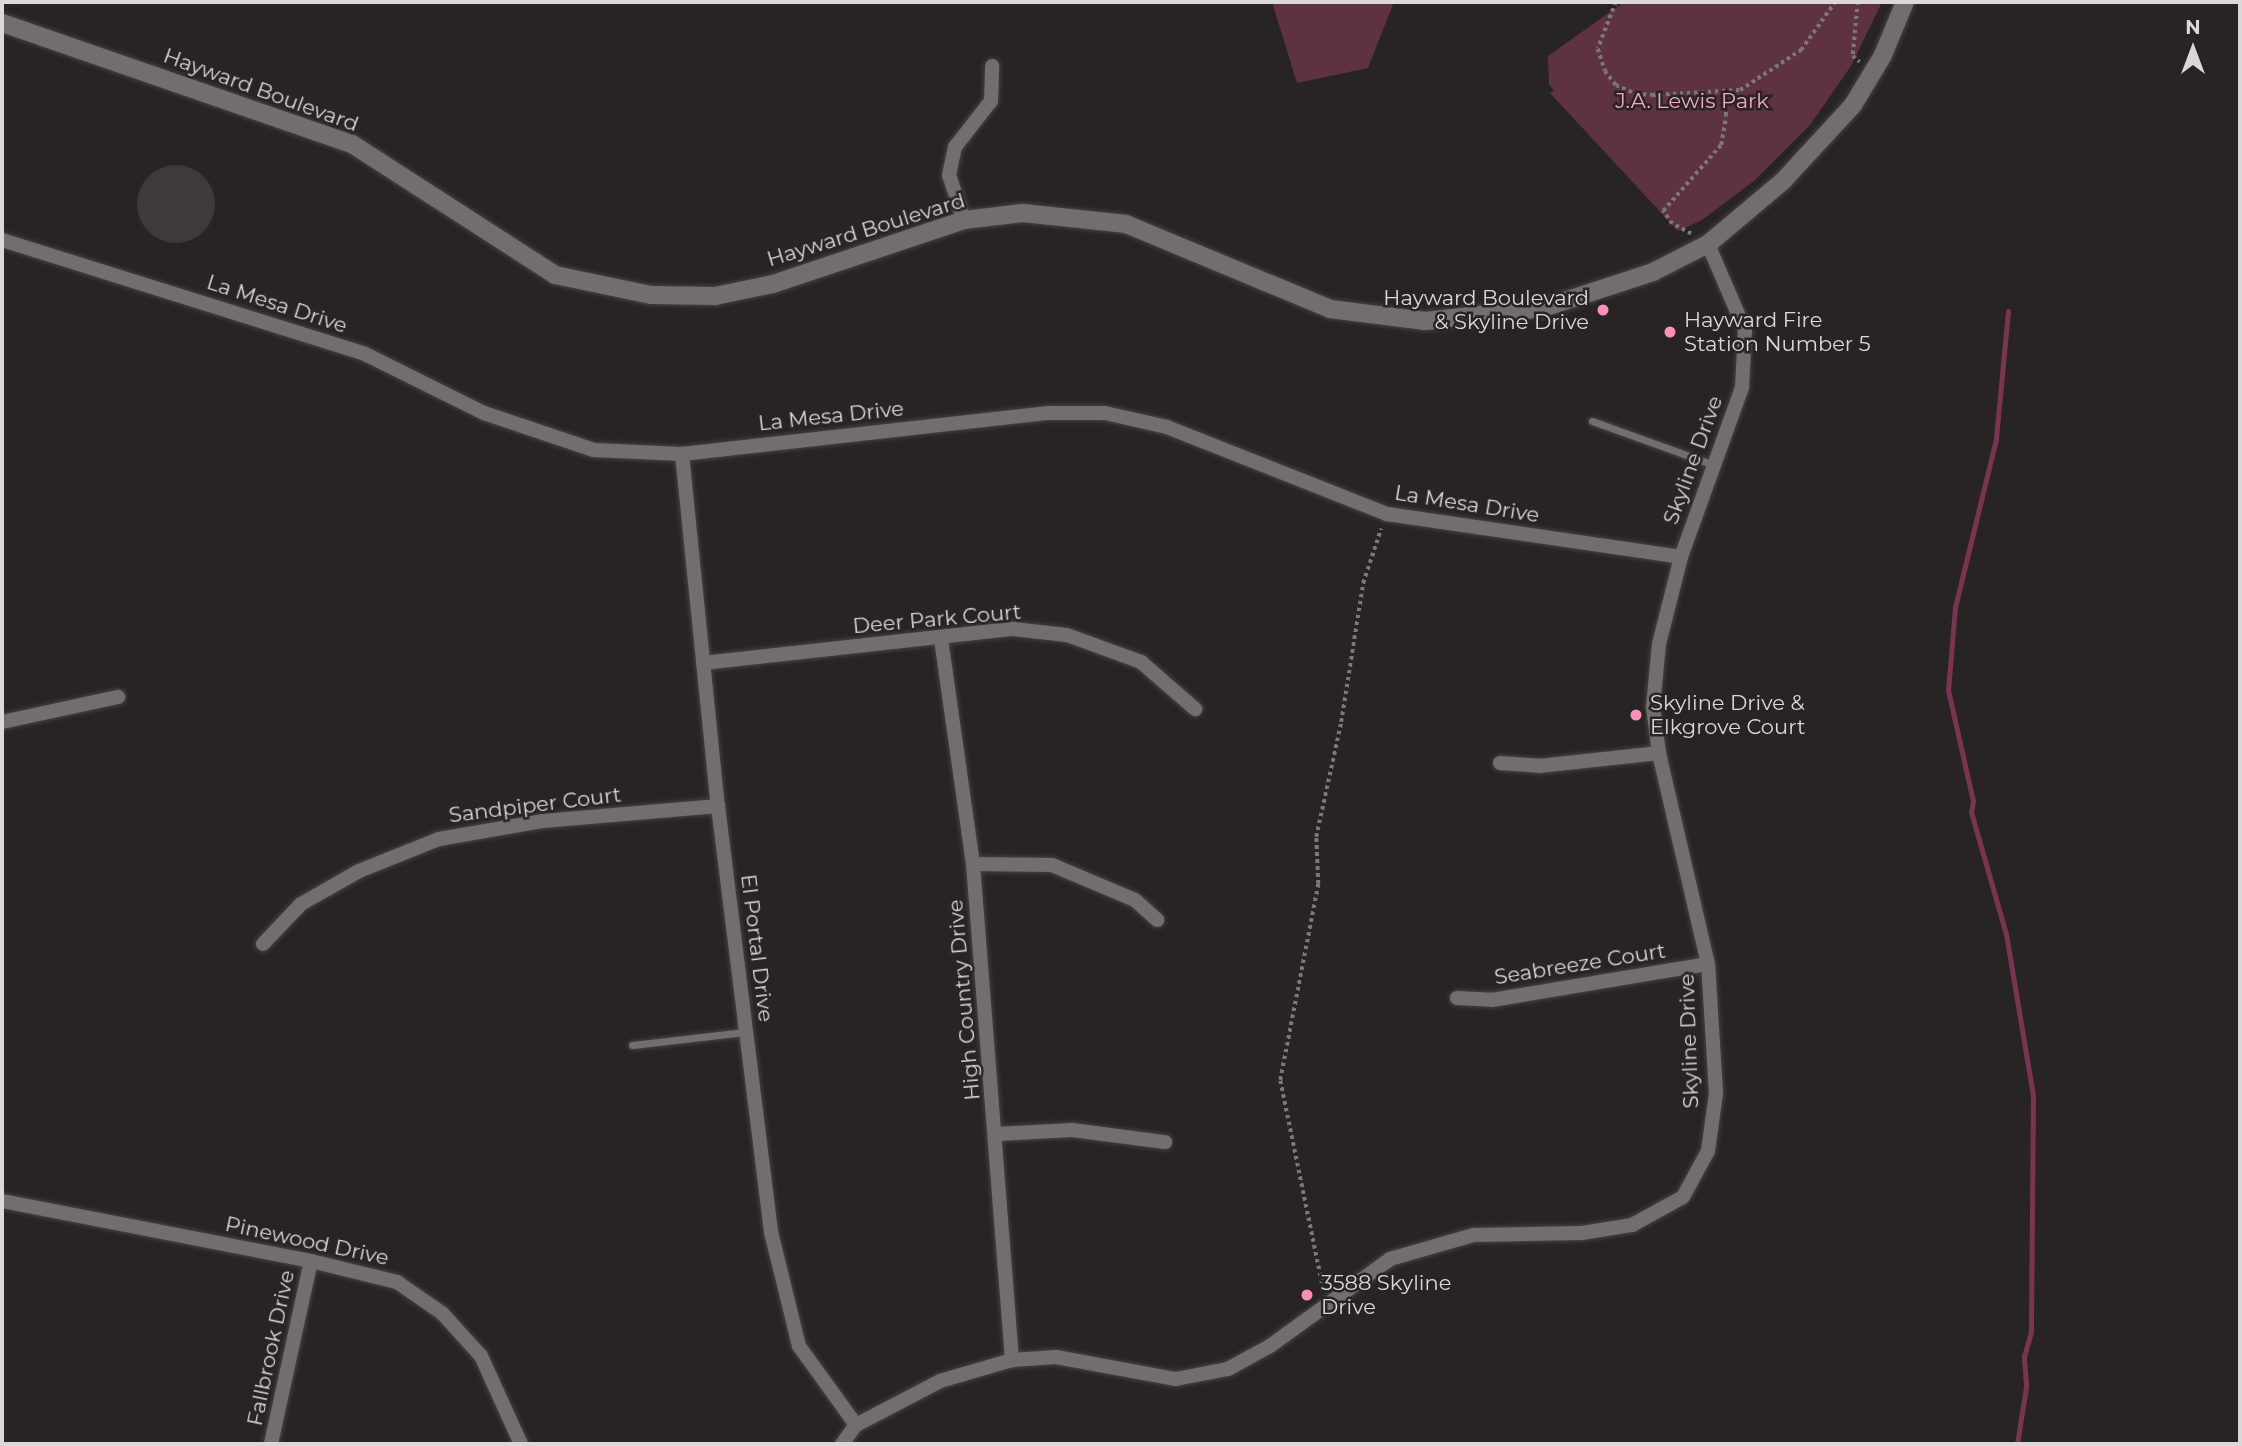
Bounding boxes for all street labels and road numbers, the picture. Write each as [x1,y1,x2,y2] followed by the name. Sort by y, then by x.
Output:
[160,43,362,137] street label: Hayward Boulevard
[764,188,968,272] street label: Hayward Boulevard
[204,269,350,339] street label: La Mesa Drive
[1658,392,1728,528] street label: Skyline Drive
[757,396,905,436] street label: La Mesa Drive
[1393,480,1541,528] street label: La Mesa Drive
[852,599,1022,639] street label: Deer Park Court
[447,782,623,828] street label: Sandpiper Court
[735,873,779,1023] street label: El Portal Drive
[943,899,985,1101] street label: High Country Drive
[1493,938,1667,990] street label: Seabreeze Court
[1674,973,1704,1109] street label: Skyline Drive
[223,1211,391,1271] street label: Pinewood Drive
[242,1268,300,1428] street label: Fallbrook Drive

